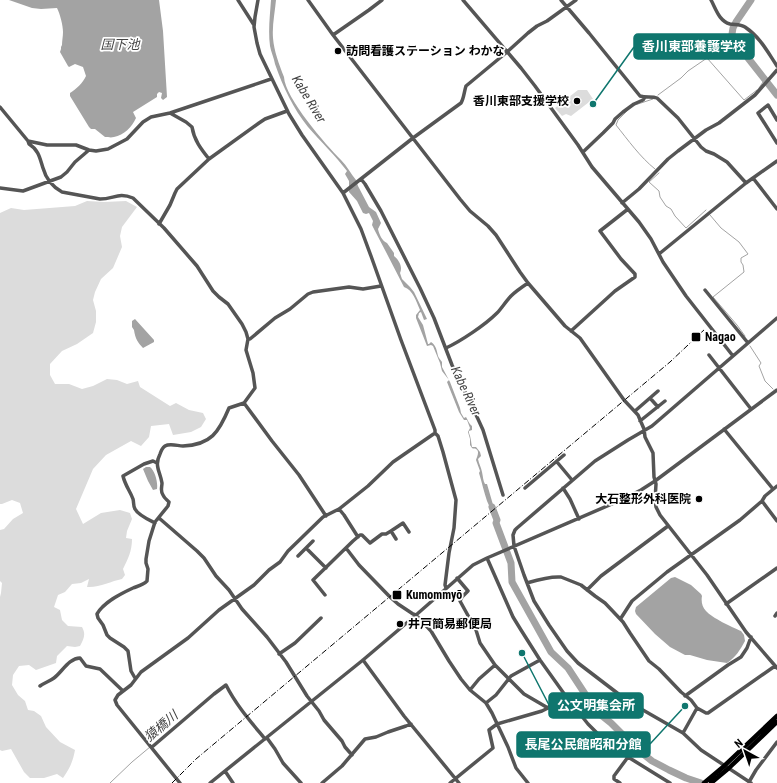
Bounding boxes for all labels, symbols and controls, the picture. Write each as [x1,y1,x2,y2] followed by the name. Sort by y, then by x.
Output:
[634,34,754,59] callout: 香川東部養護学校
[100,37,141,52] water label: 国下池
[642,39,746,54] text: 香川東部養護学校
[346,44,505,58] place label: 訪問看護ステーション わかな
[333,46,343,56] marker: 訪問看護ステーション わかな
[289,73,330,126] water label: Kabe River
[473,94,569,108] place label: 香川東部支援学校
[572,96,582,106] marker: 香川東部支援学校
[705,330,736,344] place label: Nagao
[690,331,702,343] marker: Nagao
[448,364,484,419] water label: Kabe River
[595,492,691,506] place label: 大石整形外科医院
[694,494,704,504] marker: 大石整形外科医院
[406,588,462,602] place label: Kumommyō
[391,589,403,601] marker: Kumommyō
[408,617,492,631] place label: 井戸簡易郵便局
[395,619,405,629] marker: 井戸簡易郵便局
[549,693,643,718] callout: 公文明集会所
[557,698,635,713] text: 公文明集会所
[141,706,182,744] water label: 猿橋川
[725,731,765,771] north arrow
[517,732,650,757] callout: 長尾公民館昭和分館
[732,736,746,751] text: N
[524,737,642,752] text: 長尾公民館昭和分館

